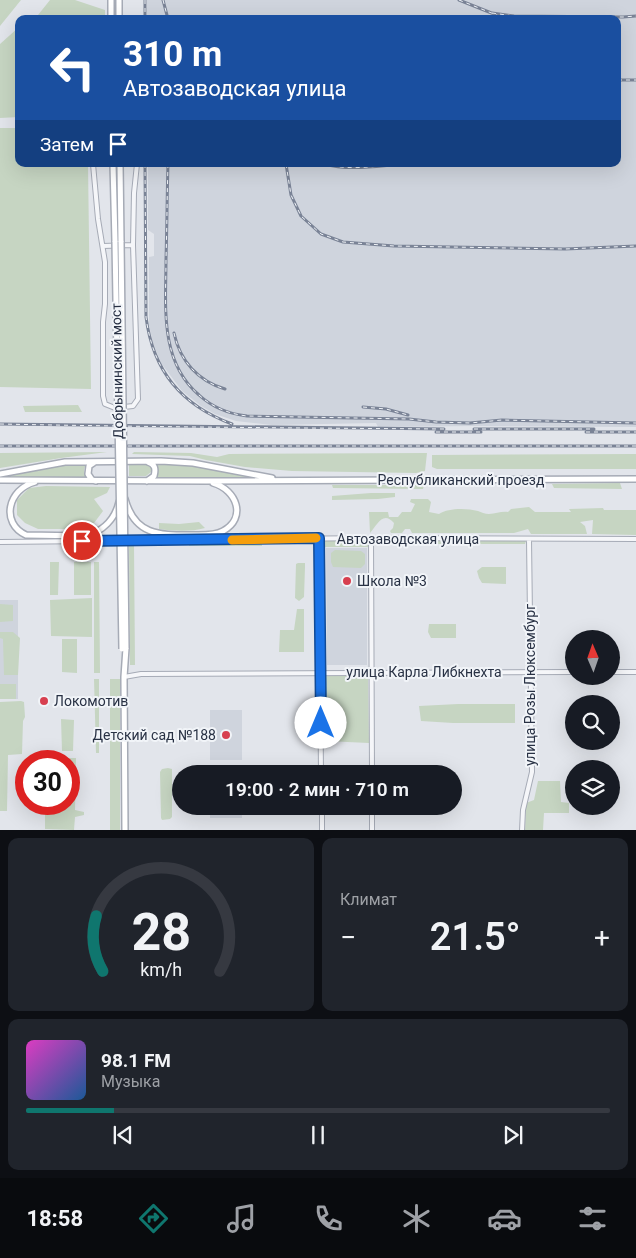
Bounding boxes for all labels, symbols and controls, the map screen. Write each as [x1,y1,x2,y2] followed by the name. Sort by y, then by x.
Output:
[123,34,222,75] text: 310 m
[40,35,105,100] icon: left
[123,76,347,101] text: Автозаводская улица
[104,130,132,158] icon: arrive
[40,133,94,156] text: Затем
[108,303,126,439] street label: Добрынинский мост
[378,472,545,488] street label: Республиканский проезд
[61,520,103,562] pin
[68,527,96,555] icon: arrive
[337,531,479,547] street label: Автозаводская улица
[357,573,427,589] place label: Школа №3
[341,575,353,587] marker: Школа №3
[522,604,538,766] street label: улица Розы Люксембург
[565,630,620,685] north arrow
[565,630,620,815] map controls
[346,664,502,680] street label: улица Карла Либкнехта
[54,693,128,709] place label: Локомотив
[38,695,50,707] marker: Локомотив
[565,695,620,750] button: search
[294,696,346,748] position arrow
[93,727,216,743] place label: Детский сад №188
[220,729,232,741] marker: Детский сад №188
[15,750,80,815] speed limit sign: 30
[565,760,620,815] button: layers
[225,778,409,801] text: 19:00 · 2 мин · 710 m
[340,890,397,909] text: Климат
[131,902,191,963] text: 28
[430,915,520,959] text: 21.5°
[340,921,356,954] text: −
[594,921,610,954] text: +
[140,959,182,980] text: km/h
[101,1049,171,1072] text: 98.1 FM
[101,1072,160,1091] text: Музыка
[109,1121,137,1149] icon: previous
[304,1121,332,1149] icon: pause
[499,1121,527,1149] icon: next
[136,1201,171,1236] icon: directions
[224,1201,259,1236] icon: music
[311,1201,346,1236] icon: phone
[399,1201,434,1236] icon: climate
[487,1201,522,1236] icon: car
[575,1201,610,1236] icon: filters
[26,1206,83,1231] text: 18:58

